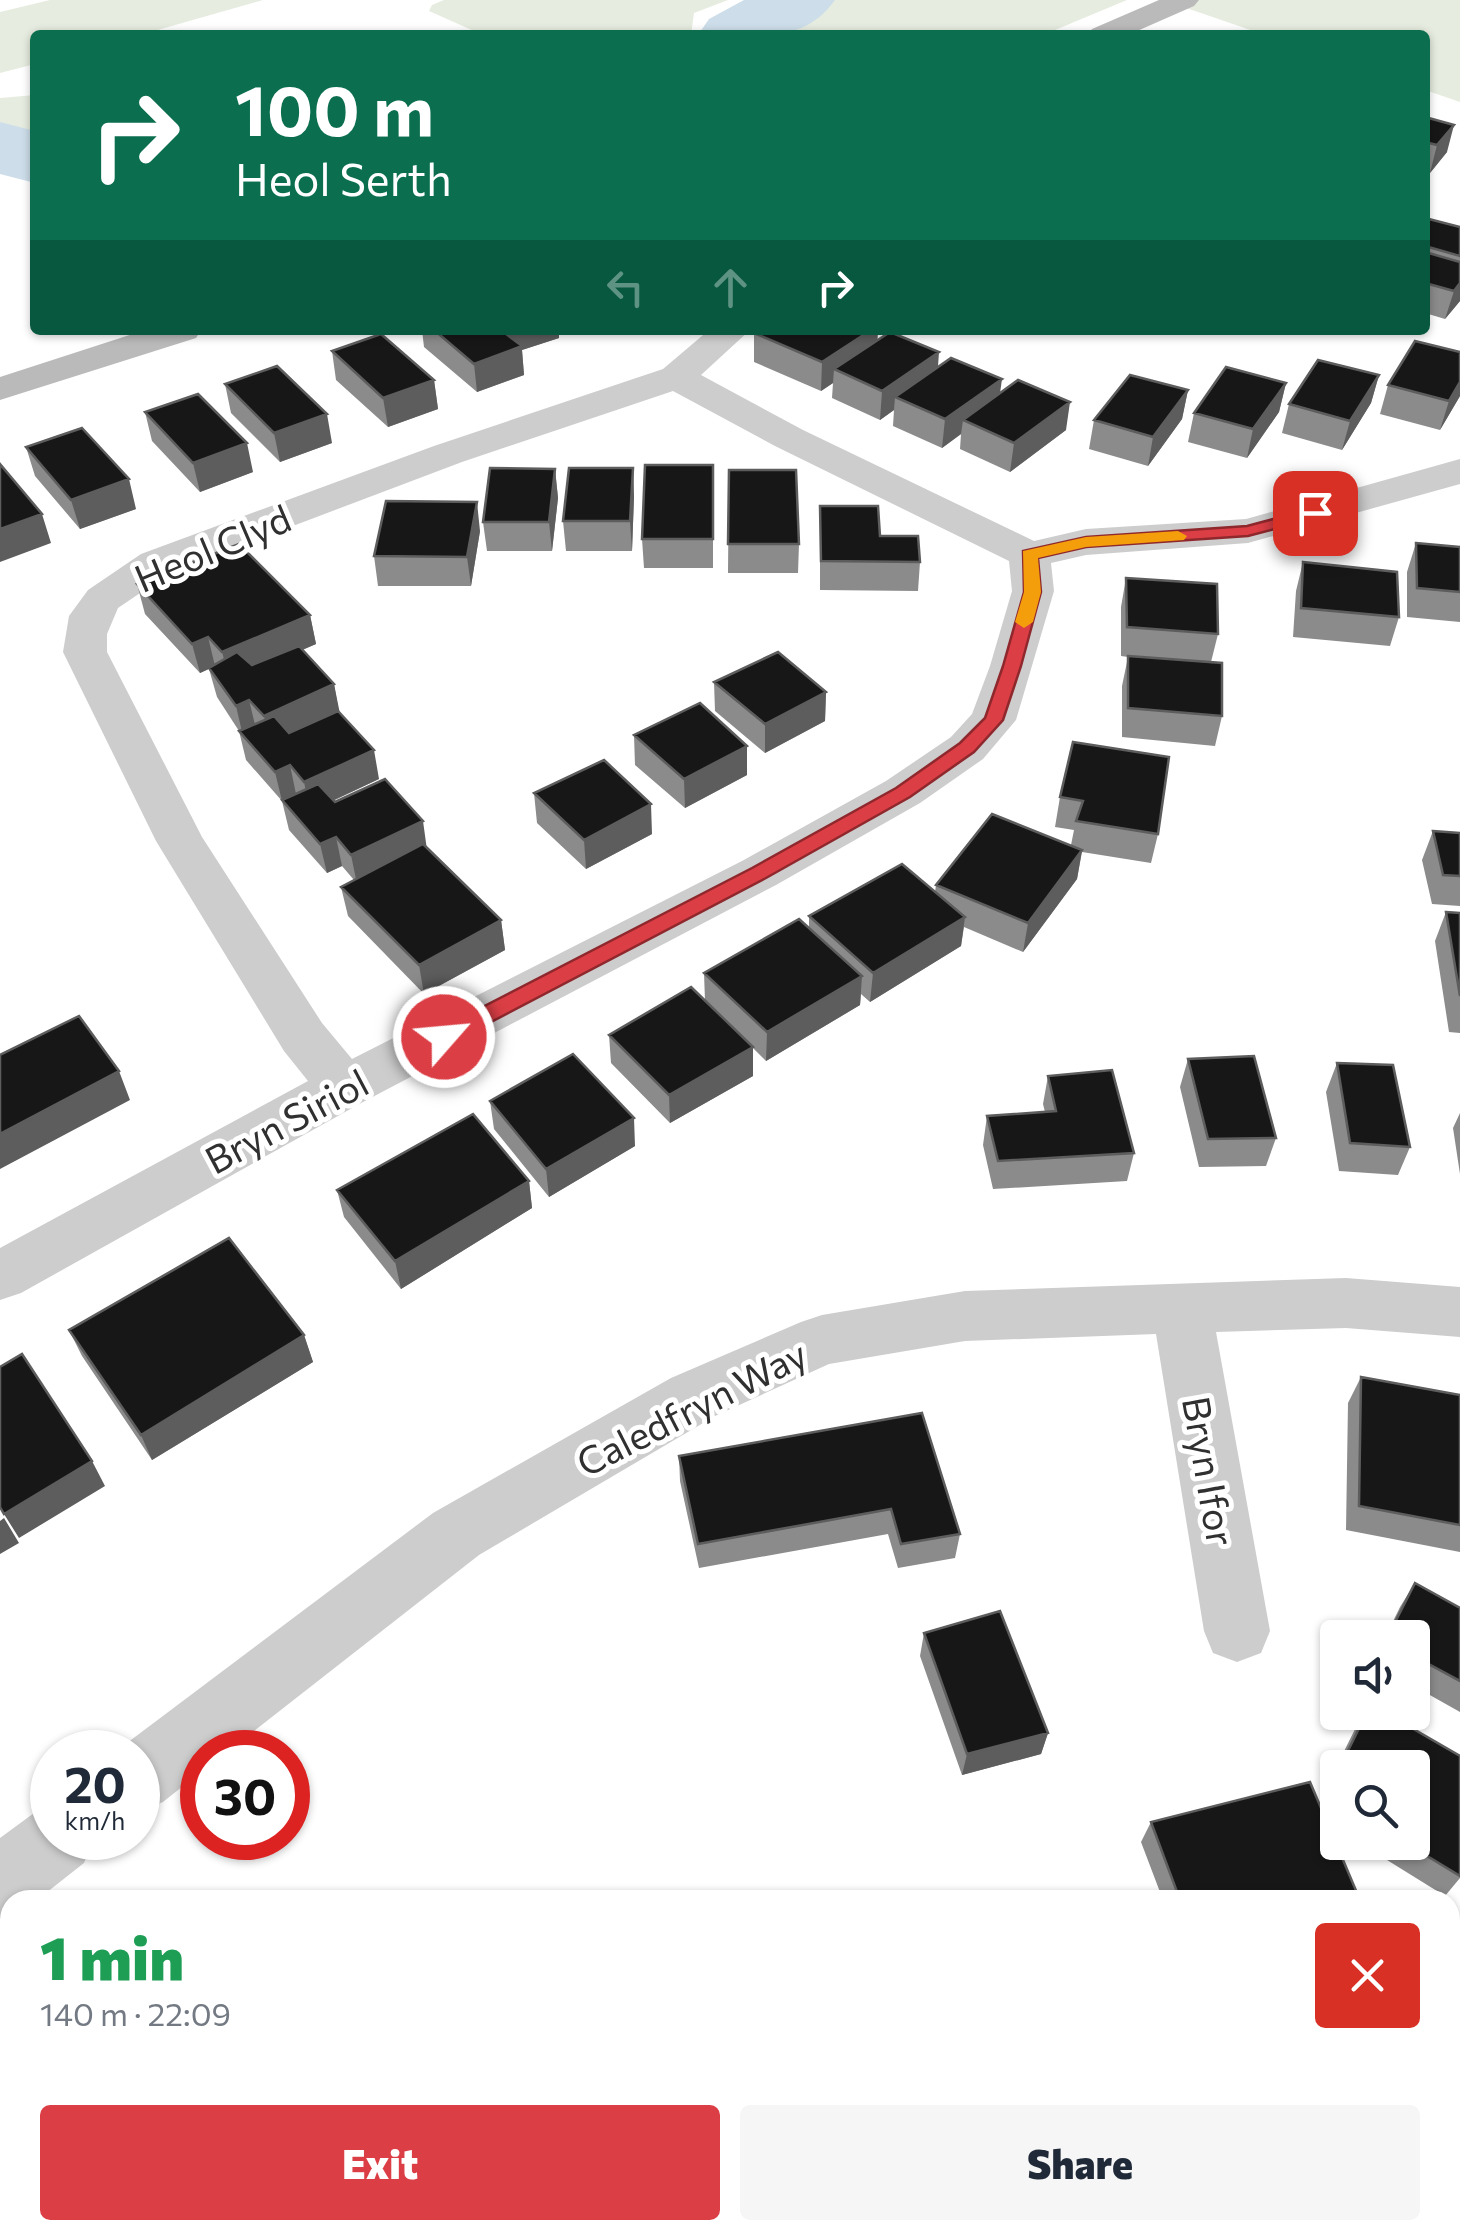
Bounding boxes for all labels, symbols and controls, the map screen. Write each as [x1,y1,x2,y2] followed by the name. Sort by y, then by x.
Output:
[235,65,434,150] text: 100 m
[70,70,200,200] icon: right
[235,150,452,205] text: Heol Serth
[598,260,653,315] icon: left
[703,260,758,315] icon: ahead
[808,260,863,315] icon: right
[1273,471,1358,556] pin
[1288,486,1343,541] icon: arrive
[127,493,297,601] street label: Heol Clyd
[392,985,496,1089] position arrow
[196,1058,376,1182] street label: Bryn Siriol
[568,1329,814,1485] street label: Caledfryn Way
[1174,1393,1246,1549] street label: Bryn Ifor
[1320,1620,1430,1860] map controls
[1320,1620,1430,1730] button: sound
[180,1730,310,1860] speed limit sign: 30
[1320,1750,1430,1860] button: search
[64,1752,126,1813] text: 20
[65,1805,125,1835] text: km/h
[40,1919,184,1992] text: 1 min
[1315,1923,1420,2028] button: close
[40,1993,231,2033] text: 140 m · 22:09
[40,2105,720,2220] button: Exit
[740,2105,1420,2220] button: Share

